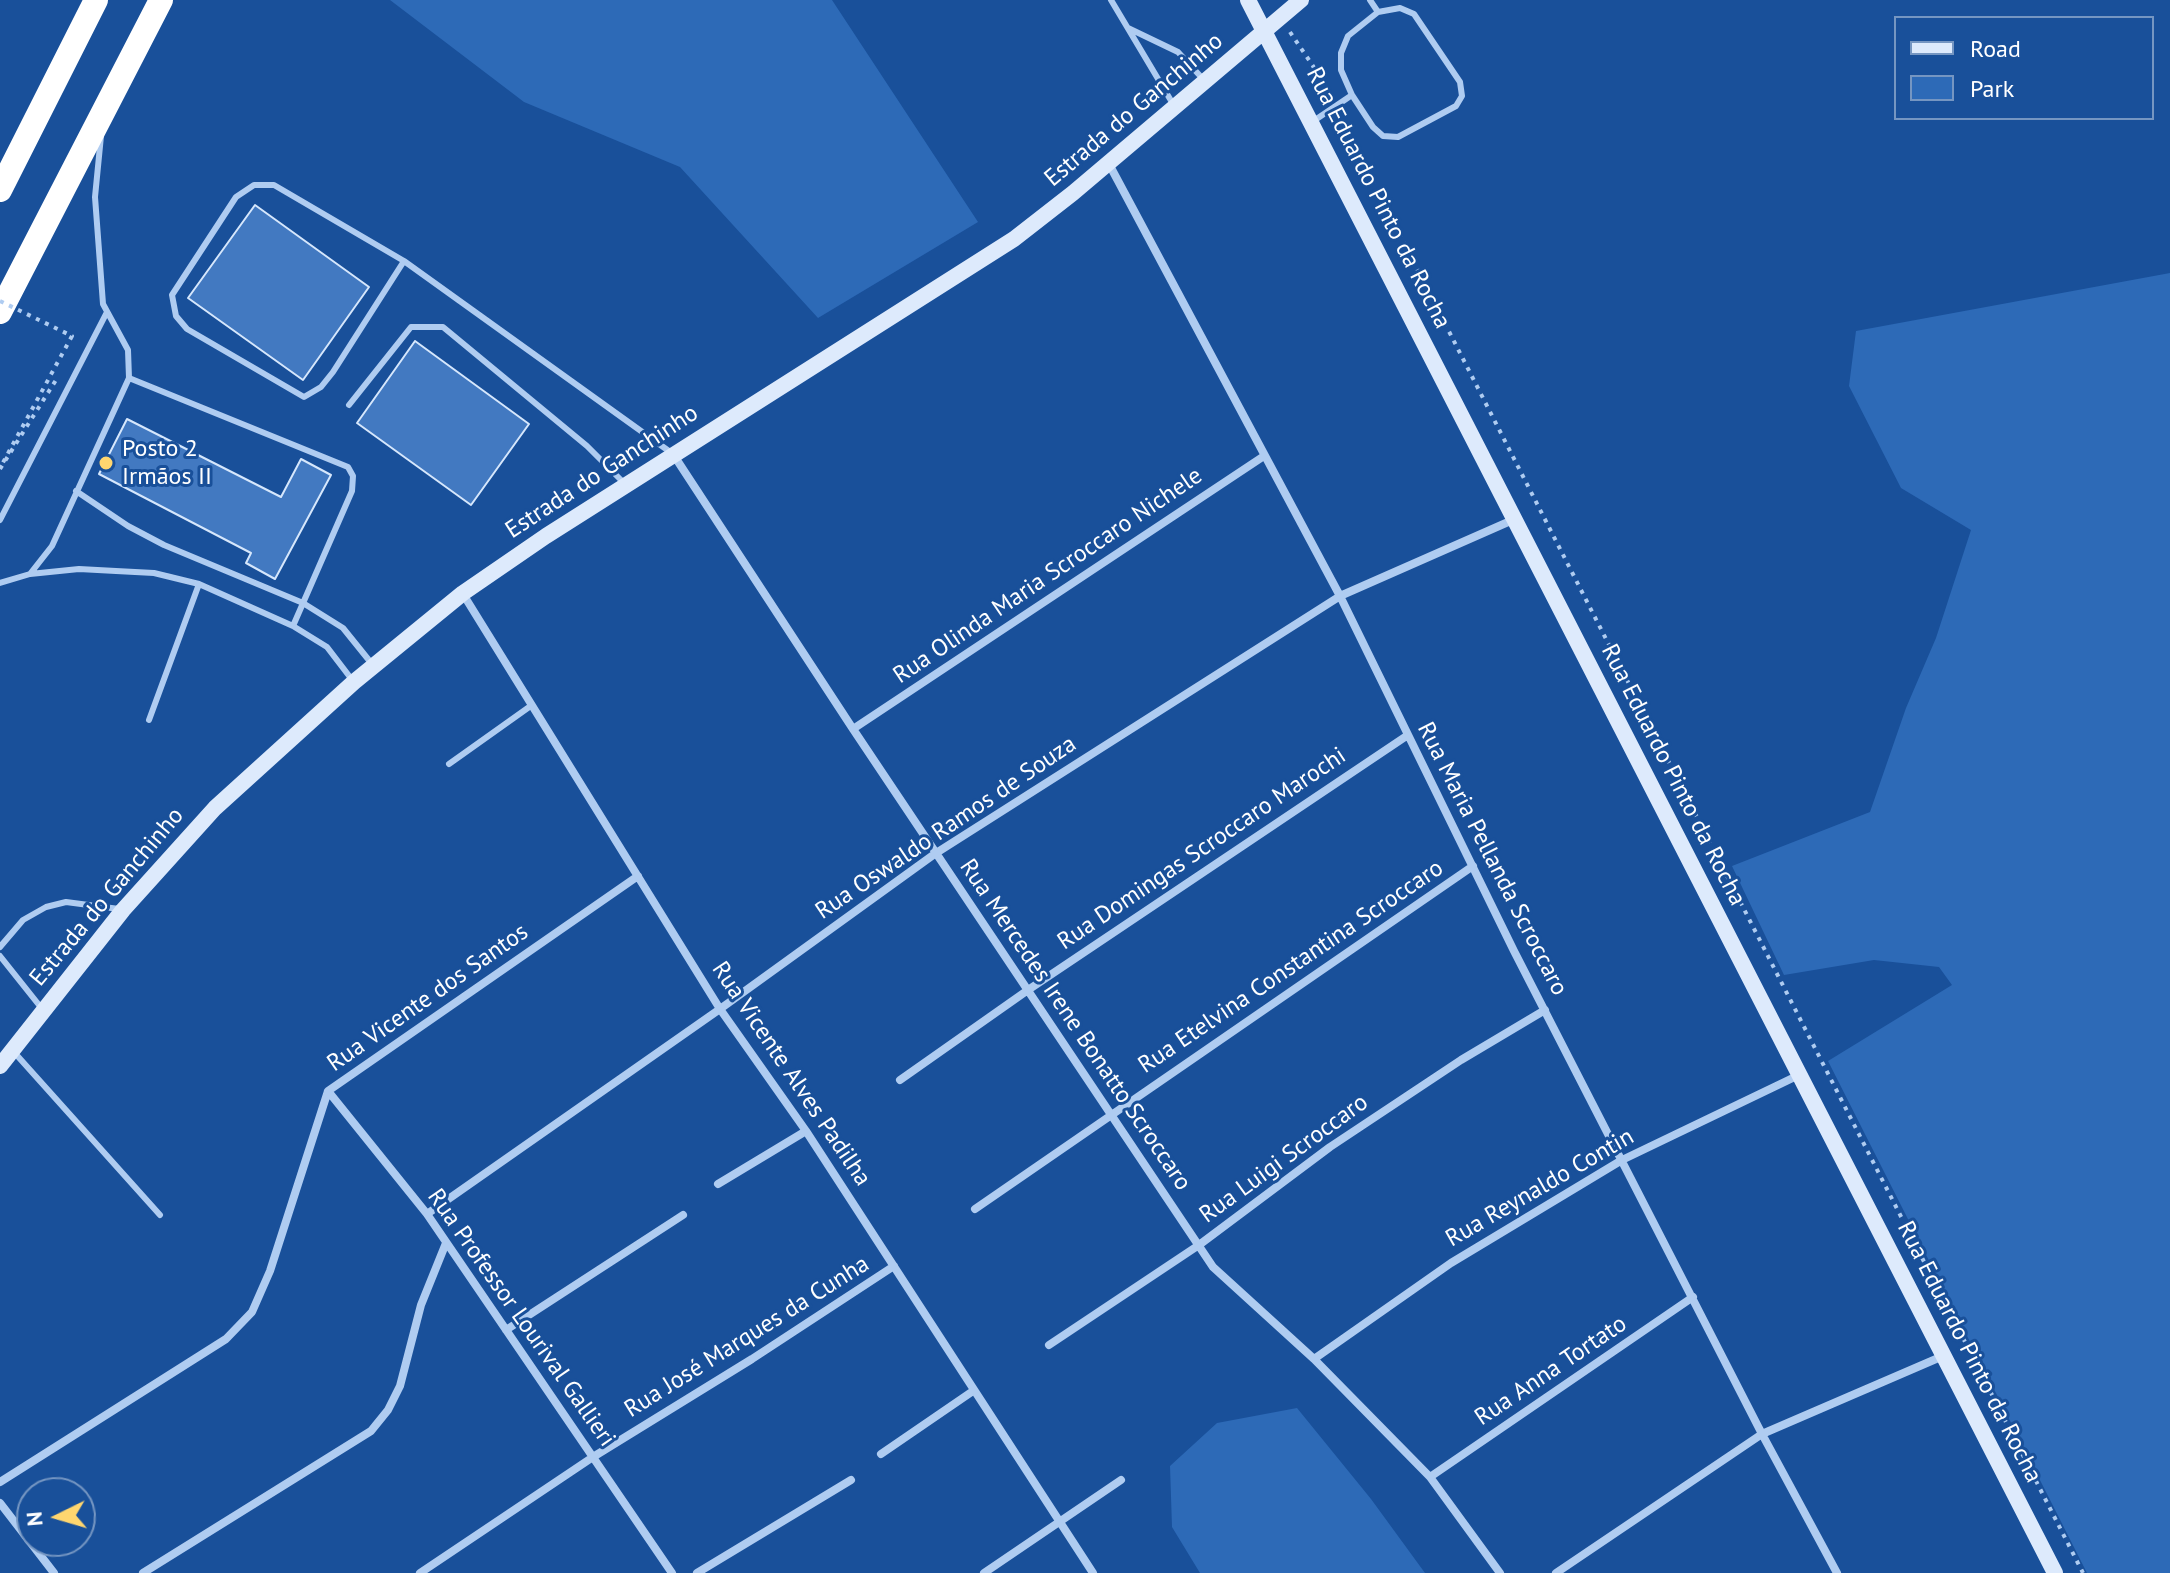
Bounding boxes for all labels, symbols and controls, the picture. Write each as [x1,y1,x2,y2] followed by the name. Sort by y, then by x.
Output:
[1894,16,2154,120] legend
[1039,27,1229,193] street label: Estrada do Ganchinho
[1970,33,2021,64] text: Road
[1299,63,1457,333] street label: Rua Eduardo Pinto da Rocha
[1970,73,2014,104] text: Park
[500,399,704,545] street label: Estrada do Ganchinho
[122,435,212,491] place label: Posto 2 Irmãos II
[97,454,115,472] marker: Posto 2 Irmãos II
[888,462,1208,690] street label: Rua Olinda Maria Scroccaro Nichele
[1594,640,1752,910] street label: Rua Eduardo Pinto da Rocha
[1410,718,1574,1000] street label: Rua Maria Pellanda Scroccaro
[810,730,1082,926] street label: Rua Oswaldo Ramos de Souza
[1052,742,1352,956] street label: Rua Domingas Scroccaro Marochi
[24,802,190,992] street label: Estrada do Ganchinho
[953,854,1197,1196] street label: Rua Mercedes Irene Bonatto Scroccaro
[1133,854,1449,1080] street label: Rua Etelvina Constantina Scroccaro
[322,918,534,1078] street label: Rua Vicente dos Santos
[705,956,877,1192] street label: Rua Vicente Alves Padilha
[1194,1088,1374,1230] street label: Rua Luigi Scroccaro
[1441,1123,1639,1253] street label: Rua Reynaldo Contin
[421,1184,621,1452] street label: Rua Professor Lourival Gallieri
[1890,1217,2048,1487] street label: Rua Eduardo Pinto da Rocha
[619,1250,875,1424] street label: Rua José Marques da Cunha
[1470,1310,1632,1432] street label: Rua Anna Tortato
[16,1477,96,1557] north arrow
[20,1510,49,1527] text: N

